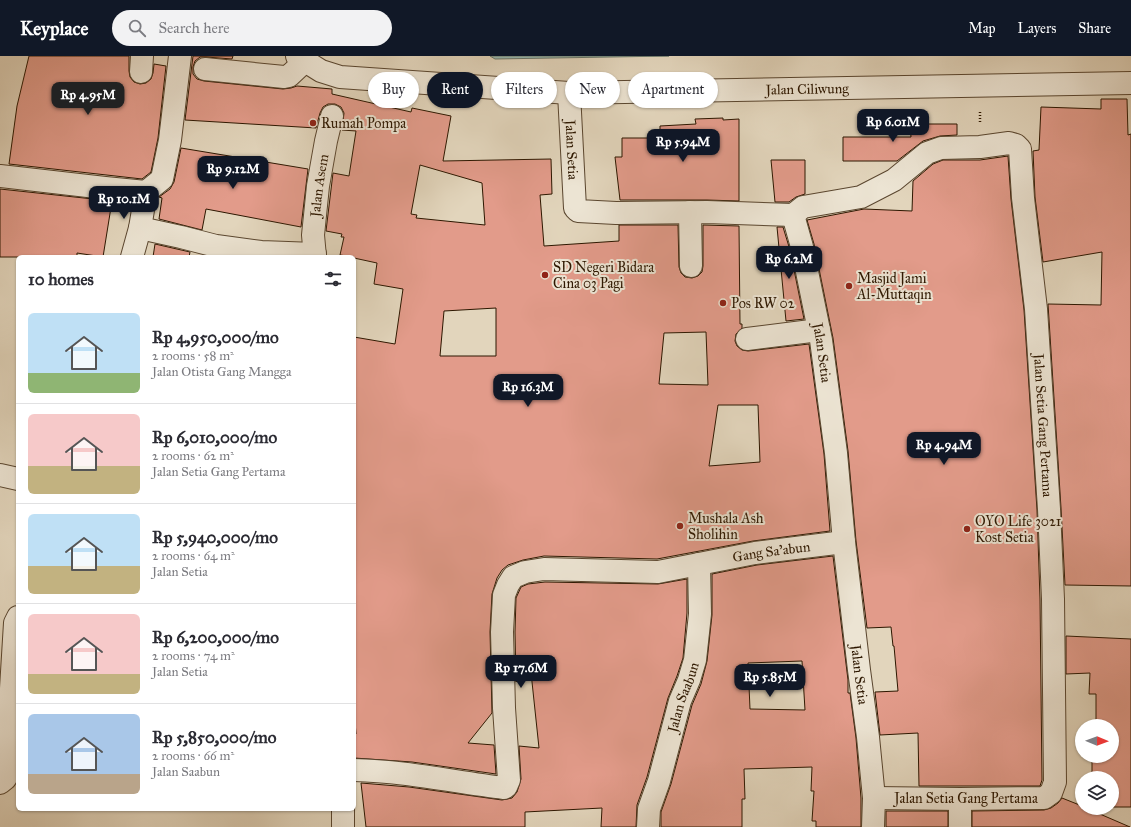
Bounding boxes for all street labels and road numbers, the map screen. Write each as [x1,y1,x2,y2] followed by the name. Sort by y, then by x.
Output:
[763,80,849,100] street label: Jalan Ciliwung
[560,117,582,181] street label: Jalan Setia
[307,152,333,220] street label: Jalan Asem
[807,320,835,384] street label: Jalan Setia
[1029,351,1056,498] street label: Jalan Setia Gang Pertama
[731,538,812,566] street label: Gang Sa'abun
[846,642,872,706] street label: Jalan Setia
[664,660,703,737] street label: Jalan Saabun
[892,790,1038,808] street label: Jalan Setia Gang Pertama

